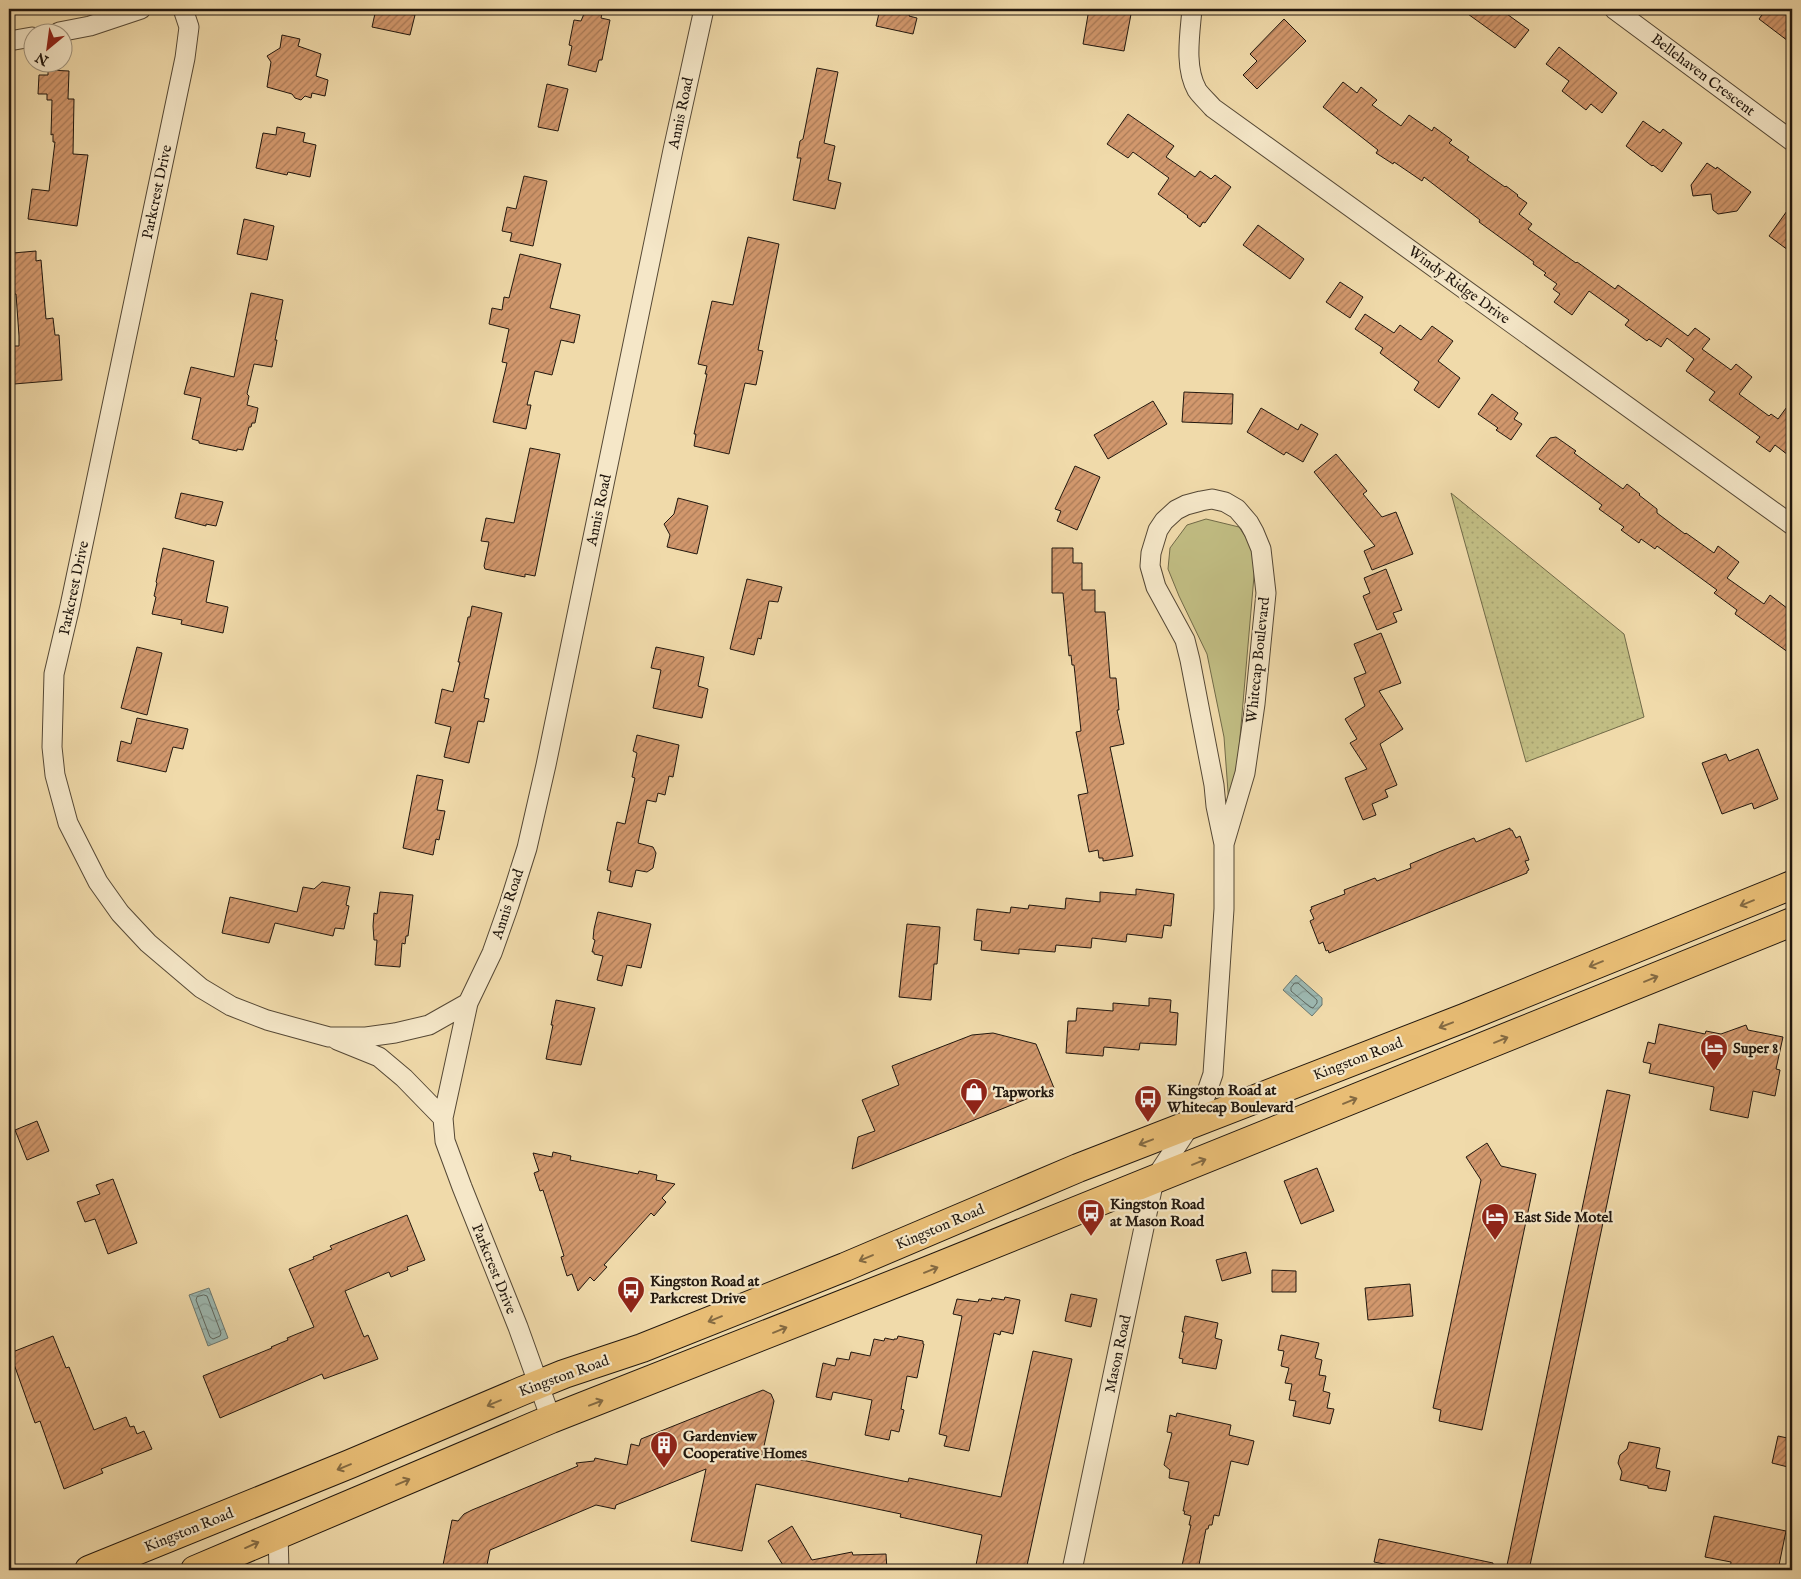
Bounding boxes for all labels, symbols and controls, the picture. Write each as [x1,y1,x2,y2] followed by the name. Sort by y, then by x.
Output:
[22,22,72,72] north arrow
[1647,30,1759,120] street label: Bellehaven Crescent
[33,48,53,70] text: N
[664,75,698,151] street label: Annis Road
[138,143,176,241] street label: Parkcrest Drive
[1404,242,1514,328] street label: Windy Ridge Drive
[582,472,616,548] street label: Annis Road
[55,539,93,637] street label: Parkcrest Drive
[1242,595,1274,724] street label: Whitecap Boulevard
[487,866,529,942] street label: Annis Road
[1740,899,1755,909] one-way arrow
[1589,960,1604,969] one-way arrow
[1643,974,1658,983] one-way arrow
[1438,1021,1454,1030] one-way arrow
[1310,1033,1406,1085] street label: Kingston Road
[1699,1033,1729,1072] hotel icon: Super 8
[1493,1034,1508,1043] one-way arrow
[1733,1039,1778,1058] place label: Super 8
[959,1077,989,1116] shop icon: Tapworks
[1166,1081,1295,1117] place label: Kingston Road at Whitecap Boulevard
[992,1083,1054,1102] place label: Tapworks
[1133,1084,1163,1123] bus stop icon: Kingston Road at Whitecap Boulevard
[1342,1095,1357,1105] one-way arrow
[1139,1138,1154,1148] one-way arrow
[1191,1156,1206,1166] one-way arrow
[1110,1195,1206,1231] place label: Kingston Road at Mason Road
[1076,1198,1106,1237] bus stop icon: Kingston Road at Mason Road
[893,1199,988,1254] street label: Kingston Road
[1480,1202,1510,1241] hotel icon: East Side Motel
[1514,1208,1613,1227] place label: East Side Motel
[467,1221,521,1317] street label: Parkcrest Drive
[859,1254,874,1264] one-way arrow
[923,1265,938,1274] one-way arrow
[650,1272,760,1308] place label: Kingston Road at Parkcrest Drive
[616,1275,646,1314] bus stop icon: Kingston Road at Parkcrest Drive
[1100,1312,1136,1395] street label: Mason Road
[708,1315,723,1324] one-way arrow
[772,1325,787,1334] one-way arrow
[516,1351,613,1401] street label: Kingston Road
[589,1397,604,1406] one-way arrow
[487,1399,502,1408] one-way arrow
[683,1427,808,1463] place label: Gardenview Cooperative Homes
[649,1430,679,1469] building icon: Gardenview Cooperative Homes
[337,1463,352,1472] one-way arrow
[395,1476,410,1486] one-way arrow
[142,1503,237,1557] street label: Kingston Road
[244,1540,259,1550] one-way arrow

